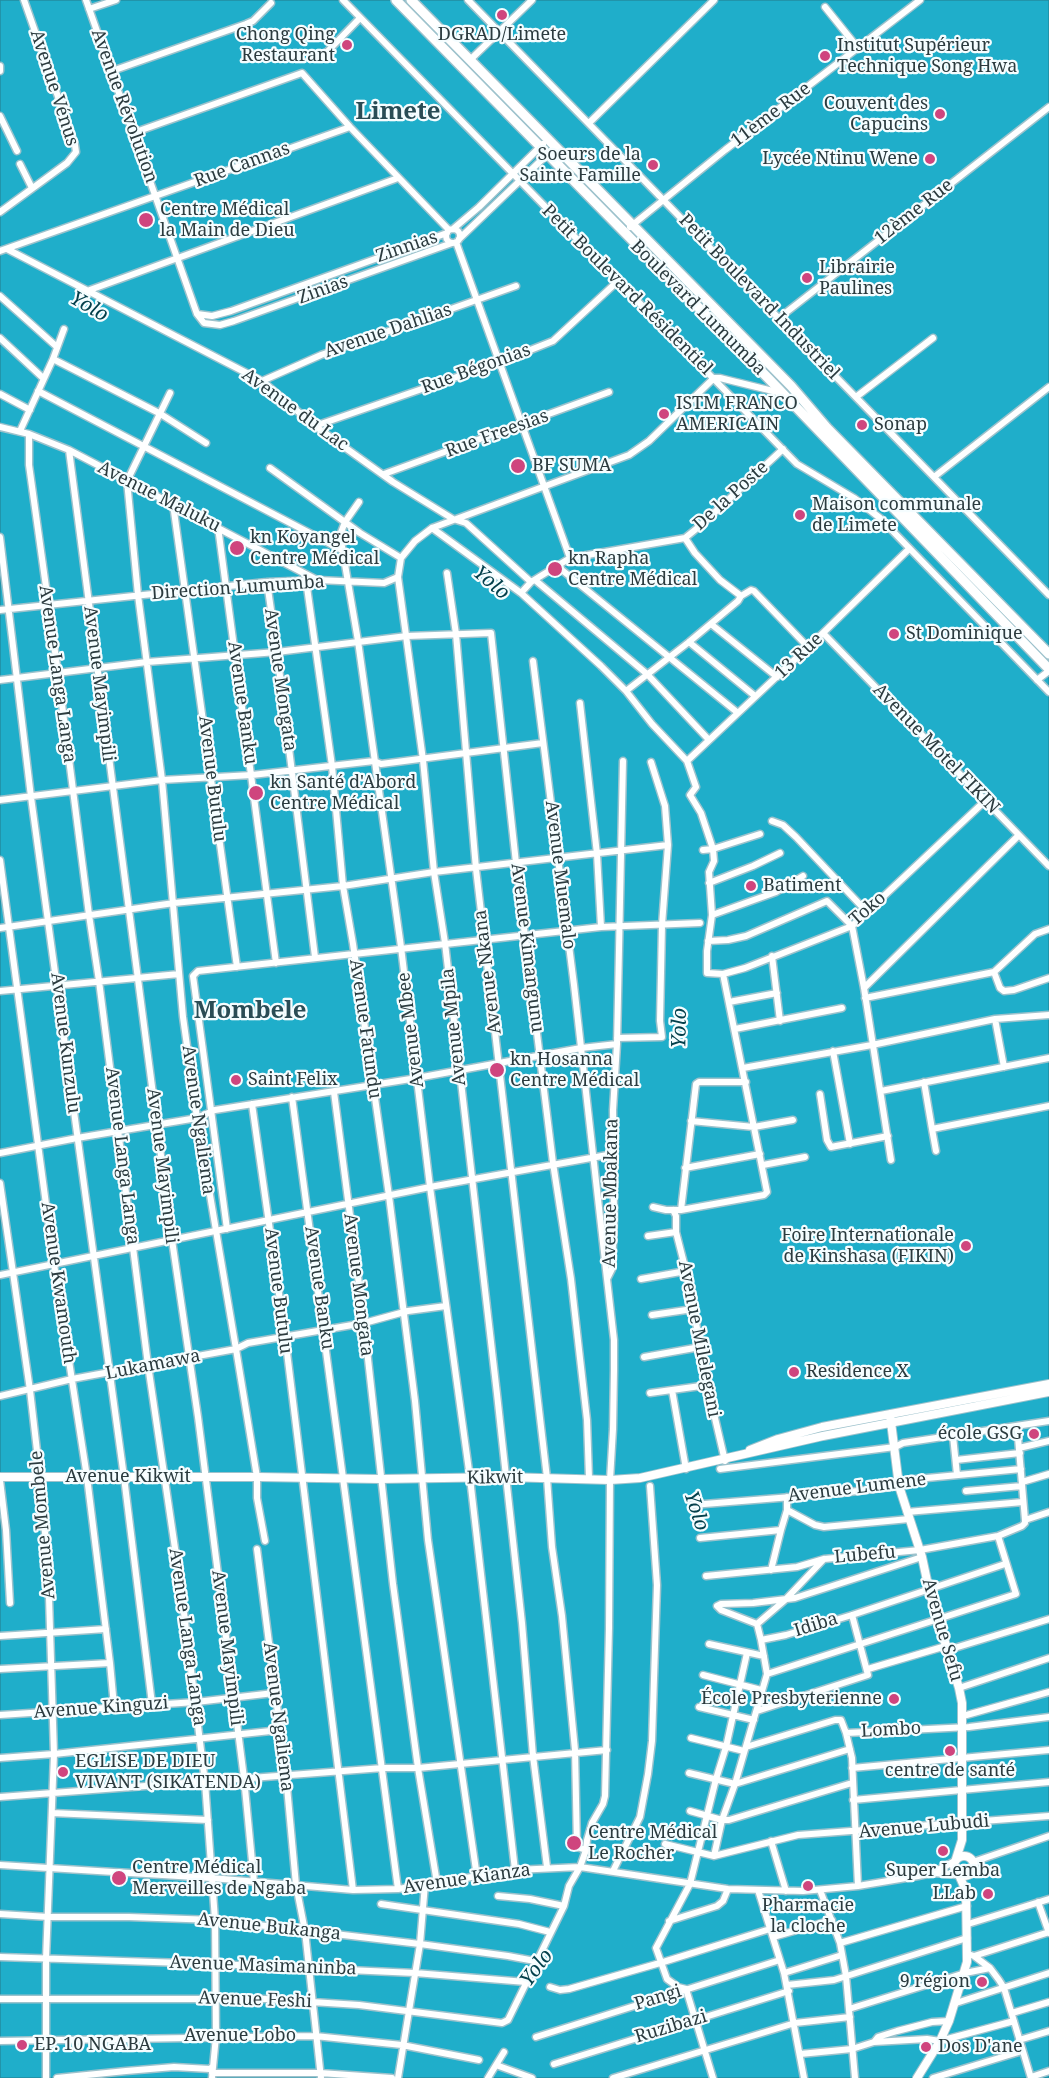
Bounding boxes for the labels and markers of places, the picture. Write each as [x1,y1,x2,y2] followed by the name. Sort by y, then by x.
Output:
[495,8,509,22] marker: DGRAD/Limete
[236,24,335,66] place label: Chong Qing Restaurant
[438,24,566,46] place label: DGRAD/Limete
[837,35,1017,78] place label: Institut Supérieur Technique Song Hwa
[340,38,354,52] marker: Chong Qing Restaurant
[818,49,832,63] marker: Institut Supérieur Technique Song Hwa
[824,93,928,136] place label: Couvent des Capucins
[933,107,947,121] marker: Couvent des Capucins
[519,144,641,186] place label: Soeurs de la Sainte Famille
[762,148,918,170] place label: Lycée Ntinu Wene
[923,152,937,166] marker: Lycée Ntinu Wene
[646,158,660,172] marker: Soeurs de la Sainte Famille
[160,199,295,242] place label: Centre Médical la Main de Dieu
[137,211,155,229] marker: Centre Médical la Main de Dieu
[819,257,895,300] place label: Librairie Paulines
[800,271,814,285] marker: Librairie Paulines
[676,393,798,436] place label: ISTM FRANCO AMERICAIN
[657,407,671,421] marker: ISTM FRANCO AMERICAIN
[874,414,927,436] place label: Sonap
[855,418,869,432] marker: Sonap
[532,455,611,477] place label: BF SUMA
[509,457,527,475] marker: BF SUMA
[812,494,981,536] place label: Maison communale de Limete
[793,508,807,522] marker: Maison communale de Limete
[250,527,379,570] place label: kn Koyangel Centre Médical
[228,539,246,557] marker: kn Koyangel Centre Médical
[568,548,697,590] place label: kn Rapha Centre Médical
[546,560,564,578] marker: kn Rapha Centre Médical
[906,623,1023,645] place label: St Dominique
[887,627,901,641] marker: St Dominique
[270,772,416,814] place label: kn Santé d'Abord Centre Médical
[247,784,265,802] marker: kn Santé d'Abord Centre Médical
[763,875,842,897] place label: Batiment
[744,879,758,893] marker: Batiment
[510,1049,639,1092] place label: kn Hosanna Centre Médical
[488,1061,506,1079] marker: kn Hosanna Centre Médical
[248,1069,338,1091] place label: Saint Felix
[229,1073,243,1087] marker: Saint Felix
[781,1225,954,1268] place label: Foire Internationale de Kinshasa (FIKIN)
[959,1239,973,1253] marker: Foire Internationale de Kinshasa (FIKIN)
[806,1361,909,1383] place label: Residence X
[787,1365,801,1379] marker: Residence X
[938,1423,1022,1445] place label: école GSG
[1027,1427,1041,1441] marker: école GSG
[701,1688,882,1710] place label: École Presbyterienne
[887,1692,901,1706] marker: École Presbyterienne
[943,1744,957,1758] marker: centre de santé
[75,1751,261,1794] place label: EGLISE DE DIEU VIVANT (SIKATENDA)
[885,1760,1015,1782] place label: centre de santé
[56,1765,70,1779] marker: EGLISE DE DIEU VIVANT (SIKATENDA)
[588,1822,717,1864] place label: Centre Médical Le Rocher
[565,1834,583,1852] marker: Centre Médical Le Rocher
[936,1844,950,1858] marker: Super Lemba
[132,1857,306,1900] place label: Centre Médical Merveilles de Ngaba
[886,1860,1000,1882] place label: Super Lemba
[110,1869,128,1887] marker: Centre Médical Merveilles de Ngaba
[801,1879,815,1893] marker: Pharmacie la cloche
[932,1883,976,1905] place label: LLab
[981,1887,995,1901] marker: LLab
[762,1895,854,1938] place label: Pharmacie la cloche
[900,1971,970,1993] place label: 9 région
[975,1975,989,1989] marker: 9 région
[34,2034,151,2056] place label: EP. 10 NGABA
[938,2036,1023,2058] place label: Dos D'ane
[15,2038,29,2052] marker: EP. 10 NGABA
[919,2040,933,2054] marker: Dos D'ane

